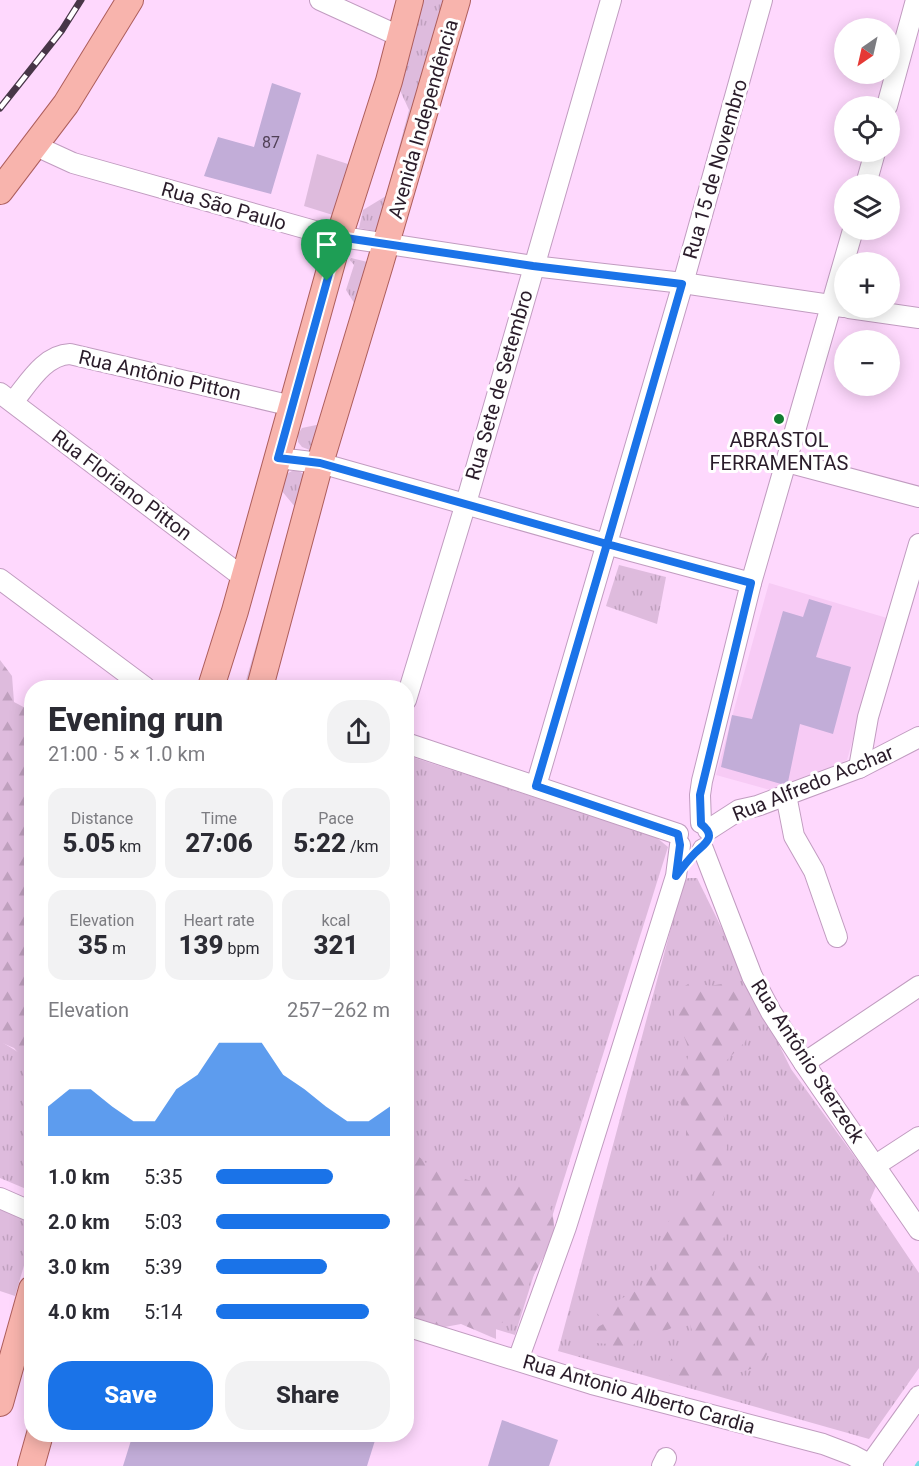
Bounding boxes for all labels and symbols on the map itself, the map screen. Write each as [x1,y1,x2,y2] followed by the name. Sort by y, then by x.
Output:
[383,17,463,221] street label: Avenida Independência
[834,18,900,84] north arrow
[678,76,752,262] street label: Rua 15 de Novembro
[262,133,280,152] house number: 87
[159,177,289,235] street label: Rua São Paulo
[301,219,352,281] pin
[460,287,538,483] street label: Rua Sete de Setembro
[76,345,244,405] street label: Rua Antônio Pitton
[772,412,786,426] marker: ABRASTOL FERRAMENTAS
[47,424,197,546] street label: Rua Floriano Pitton
[709,428,849,475] place label: ABRASTOL FERRAMENTAS
[729,740,897,826] street label: Rua Alfredo Acchar
[746,975,870,1148] street label: Rua Antônio Sterzeck
[520,1349,758,1439] street label: Rua Antonio Alberto Cardia

